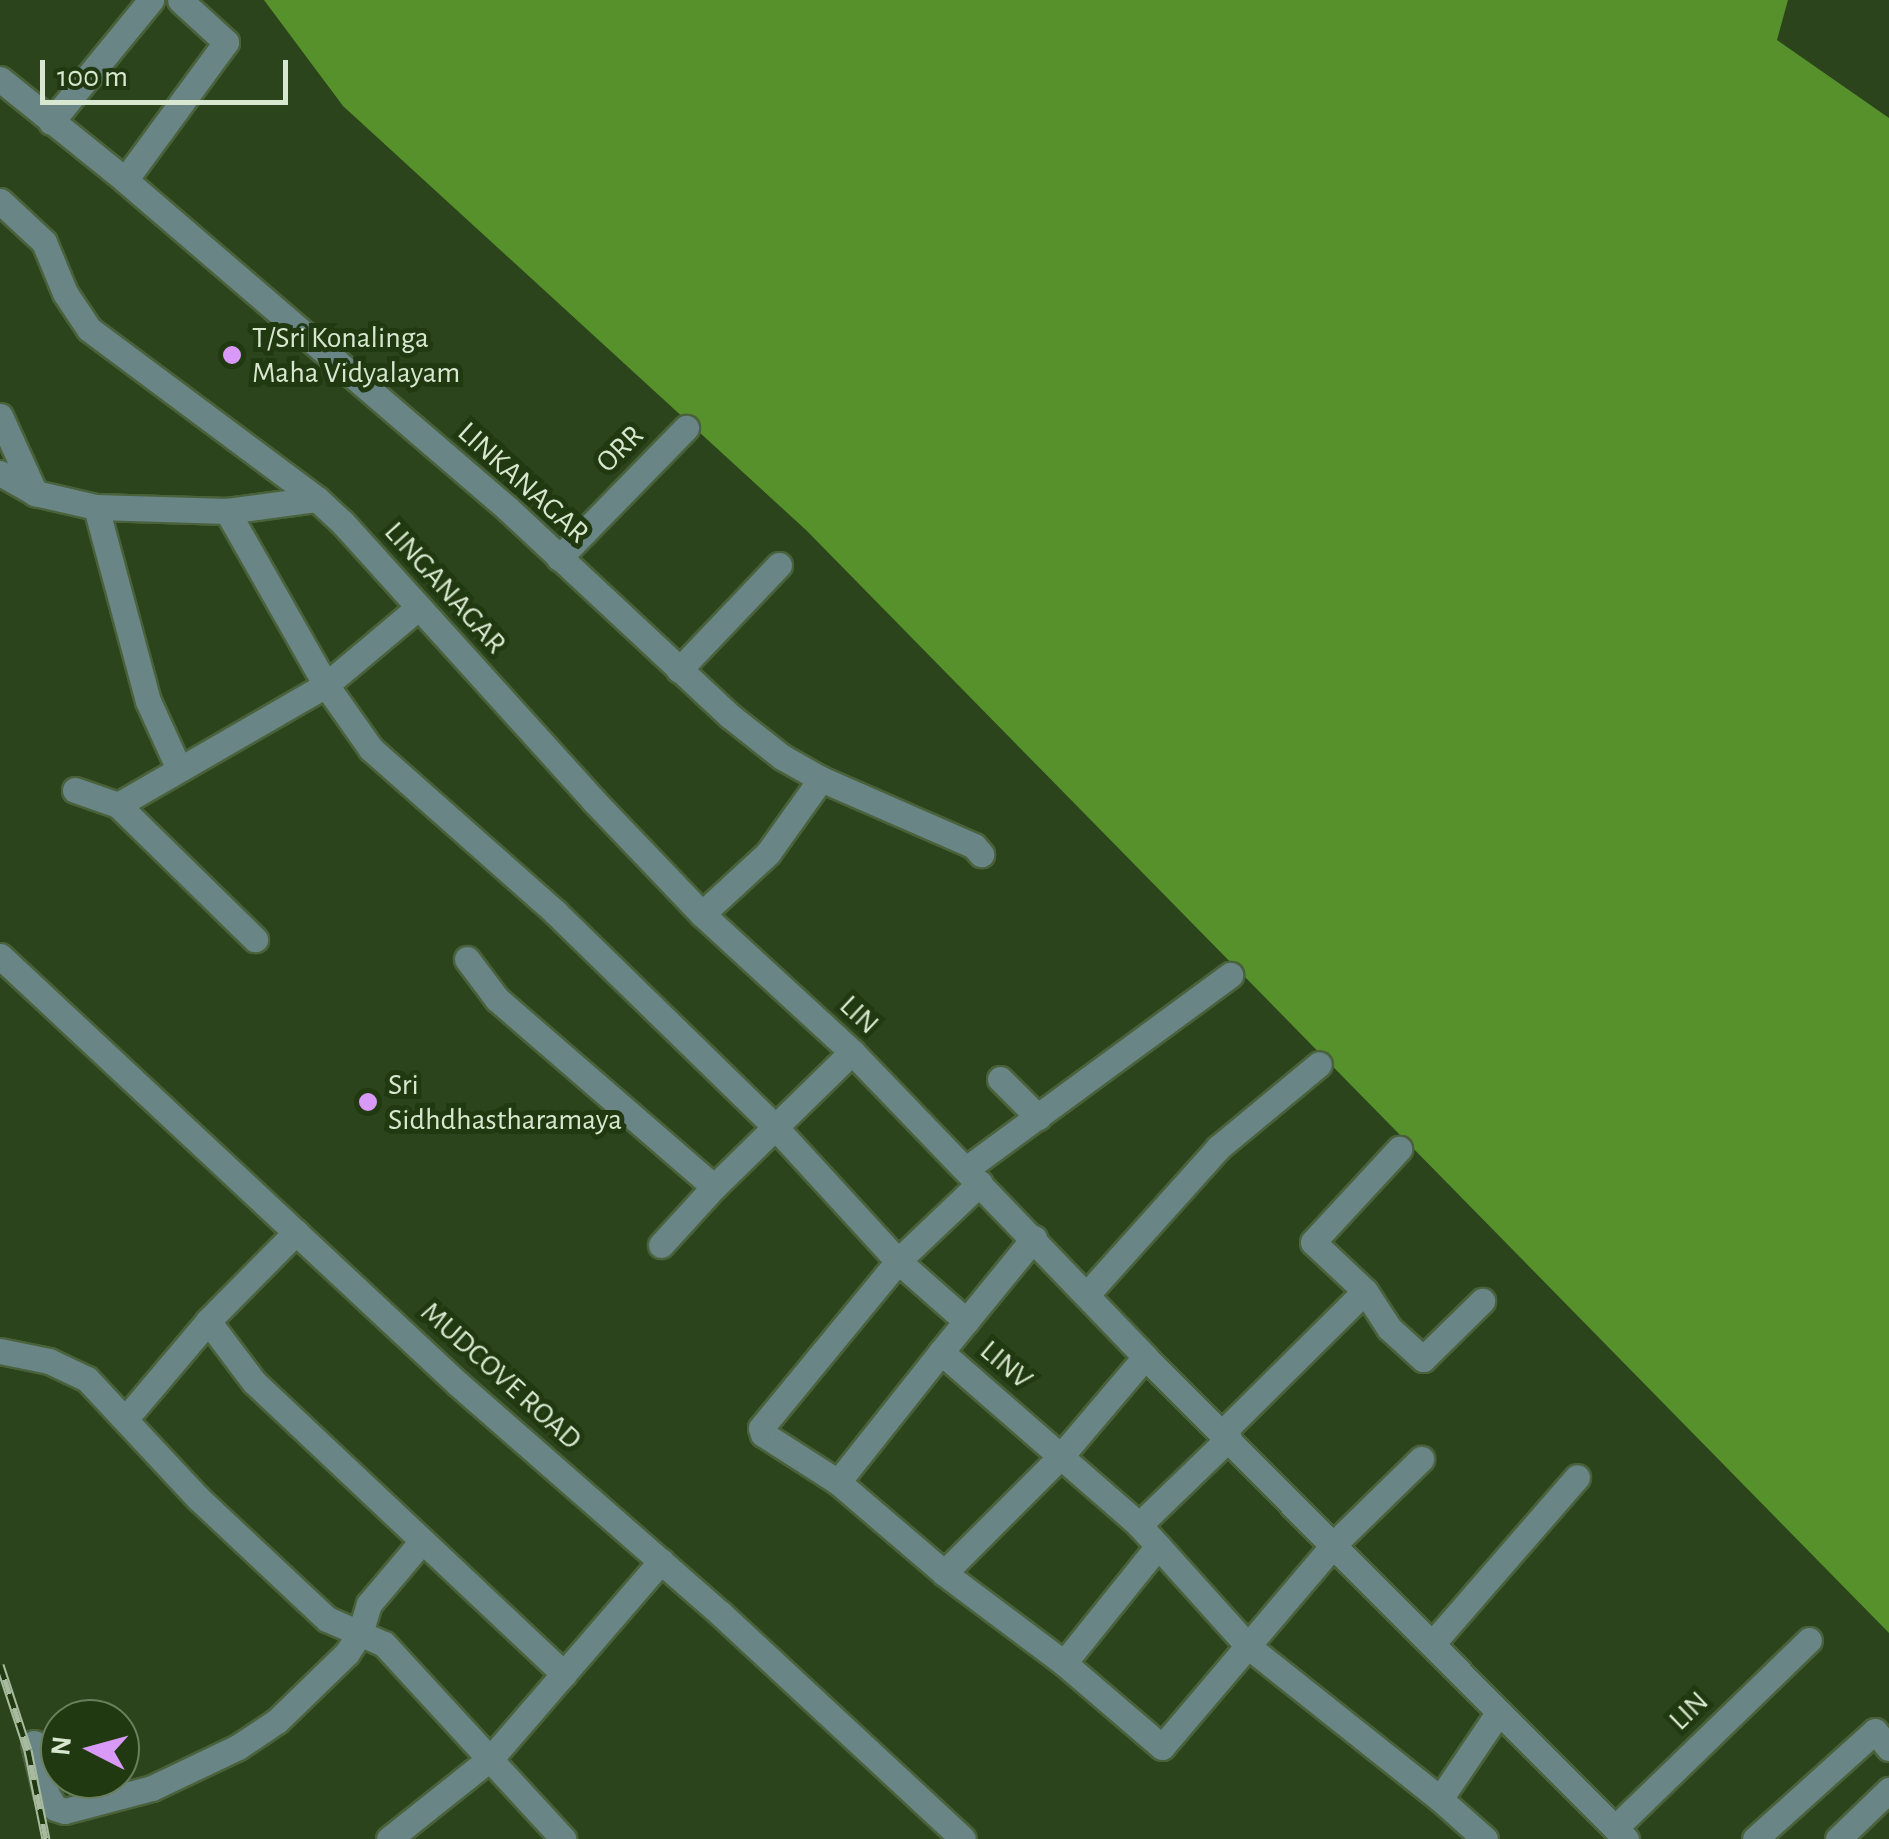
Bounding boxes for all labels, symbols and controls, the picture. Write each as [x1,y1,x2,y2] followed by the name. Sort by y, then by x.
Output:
[45,40,292,102] scale bar
[57,62,128,92] text: 100 m
[252,320,460,390] place label: T/Sri Konalinga Maha Vidyalayam
[221,344,243,366] marker: T/Sri Konalinga Maha Vidyalayam
[450,415,596,551] street label: LINKANAGAR
[589,418,651,480] street label: ORR
[376,515,514,661] street label: LINGANAGAR
[832,988,886,1042] street label: LIN
[388,1067,622,1138] place label: Sri Sidhdhastharamaya
[357,1091,379,1113] marker: Sri Sidhdhastharamaya
[413,1294,589,1458] street label: MUDCOVE ROAD
[972,1333,1040,1397] street label: LINV
[1662,1684,1716,1738] street label: LIN
[40,1699,140,1799] north arrow
[47,1735,77,1757] text: N

